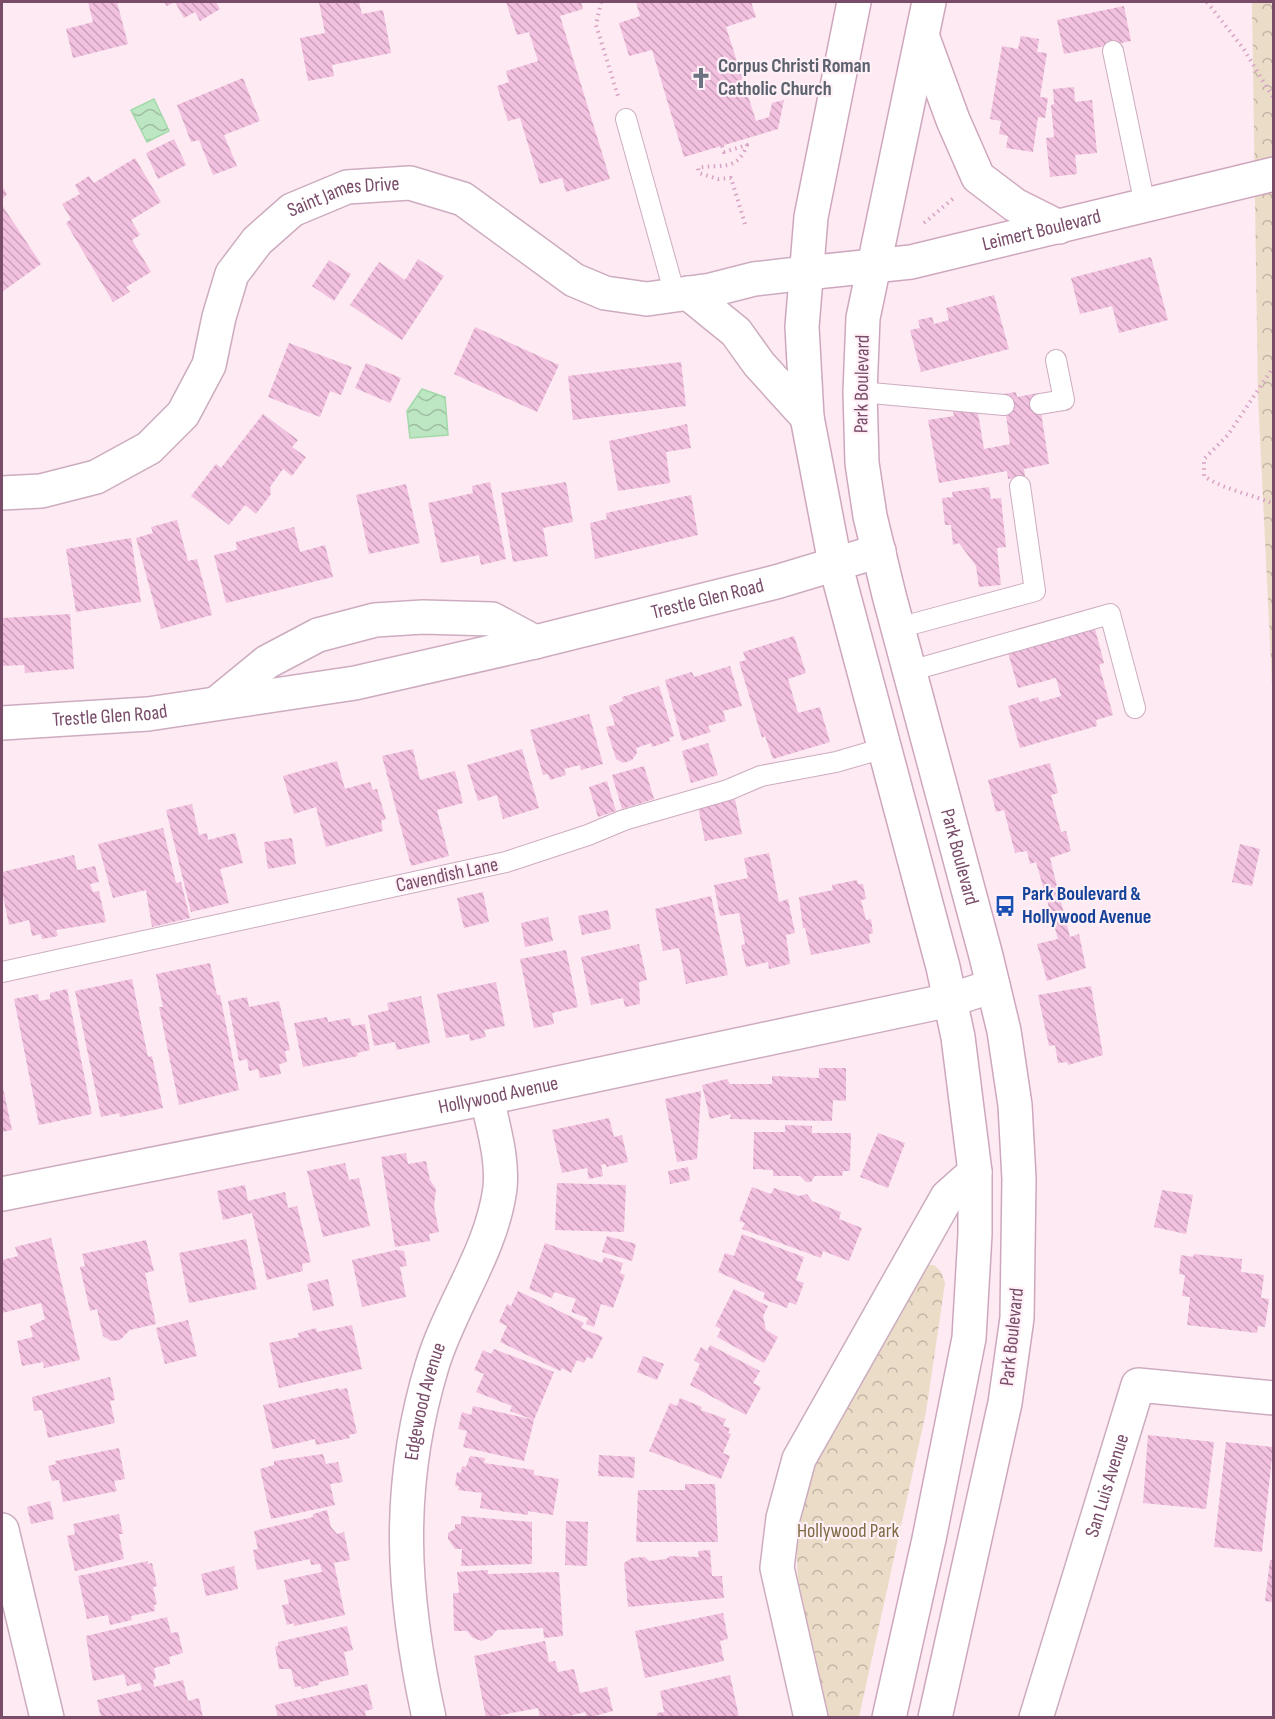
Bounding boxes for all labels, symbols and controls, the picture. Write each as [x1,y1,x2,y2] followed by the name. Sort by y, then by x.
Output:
[718,54,871,101] place label: Corpus Christi Roman Catholic Church
[689,66,713,90] church icon: Corpus Christi Roman Catholic Church
[284,172,400,223] street label: Saint James Drive
[980,204,1103,256] street label: Leimert Boulevard
[849,335,875,433] street label: Park Boulevard
[649,573,766,625] street label: Trestle Glen Road
[52,699,169,732] street label: Trestle Glen Road
[935,806,984,908] street label: Park Boulevard
[394,852,500,898] street label: Cavendish Lane
[1022,882,1151,929] place label: Park Boulevard & Hollywood Avenue
[993,894,1017,918] bus stop icon: Park Boulevard & Hollywood Avenue
[436,1071,560,1119] street label: Hollywood Avenue
[995,1287,1029,1387] street label: Park Boulevard
[400,1339,451,1462] street label: Edgewood Avenue
[1080,1431,1134,1540] street label: San Luis Avenue
[797,1519,899,1543] park label: Hollywood Park

